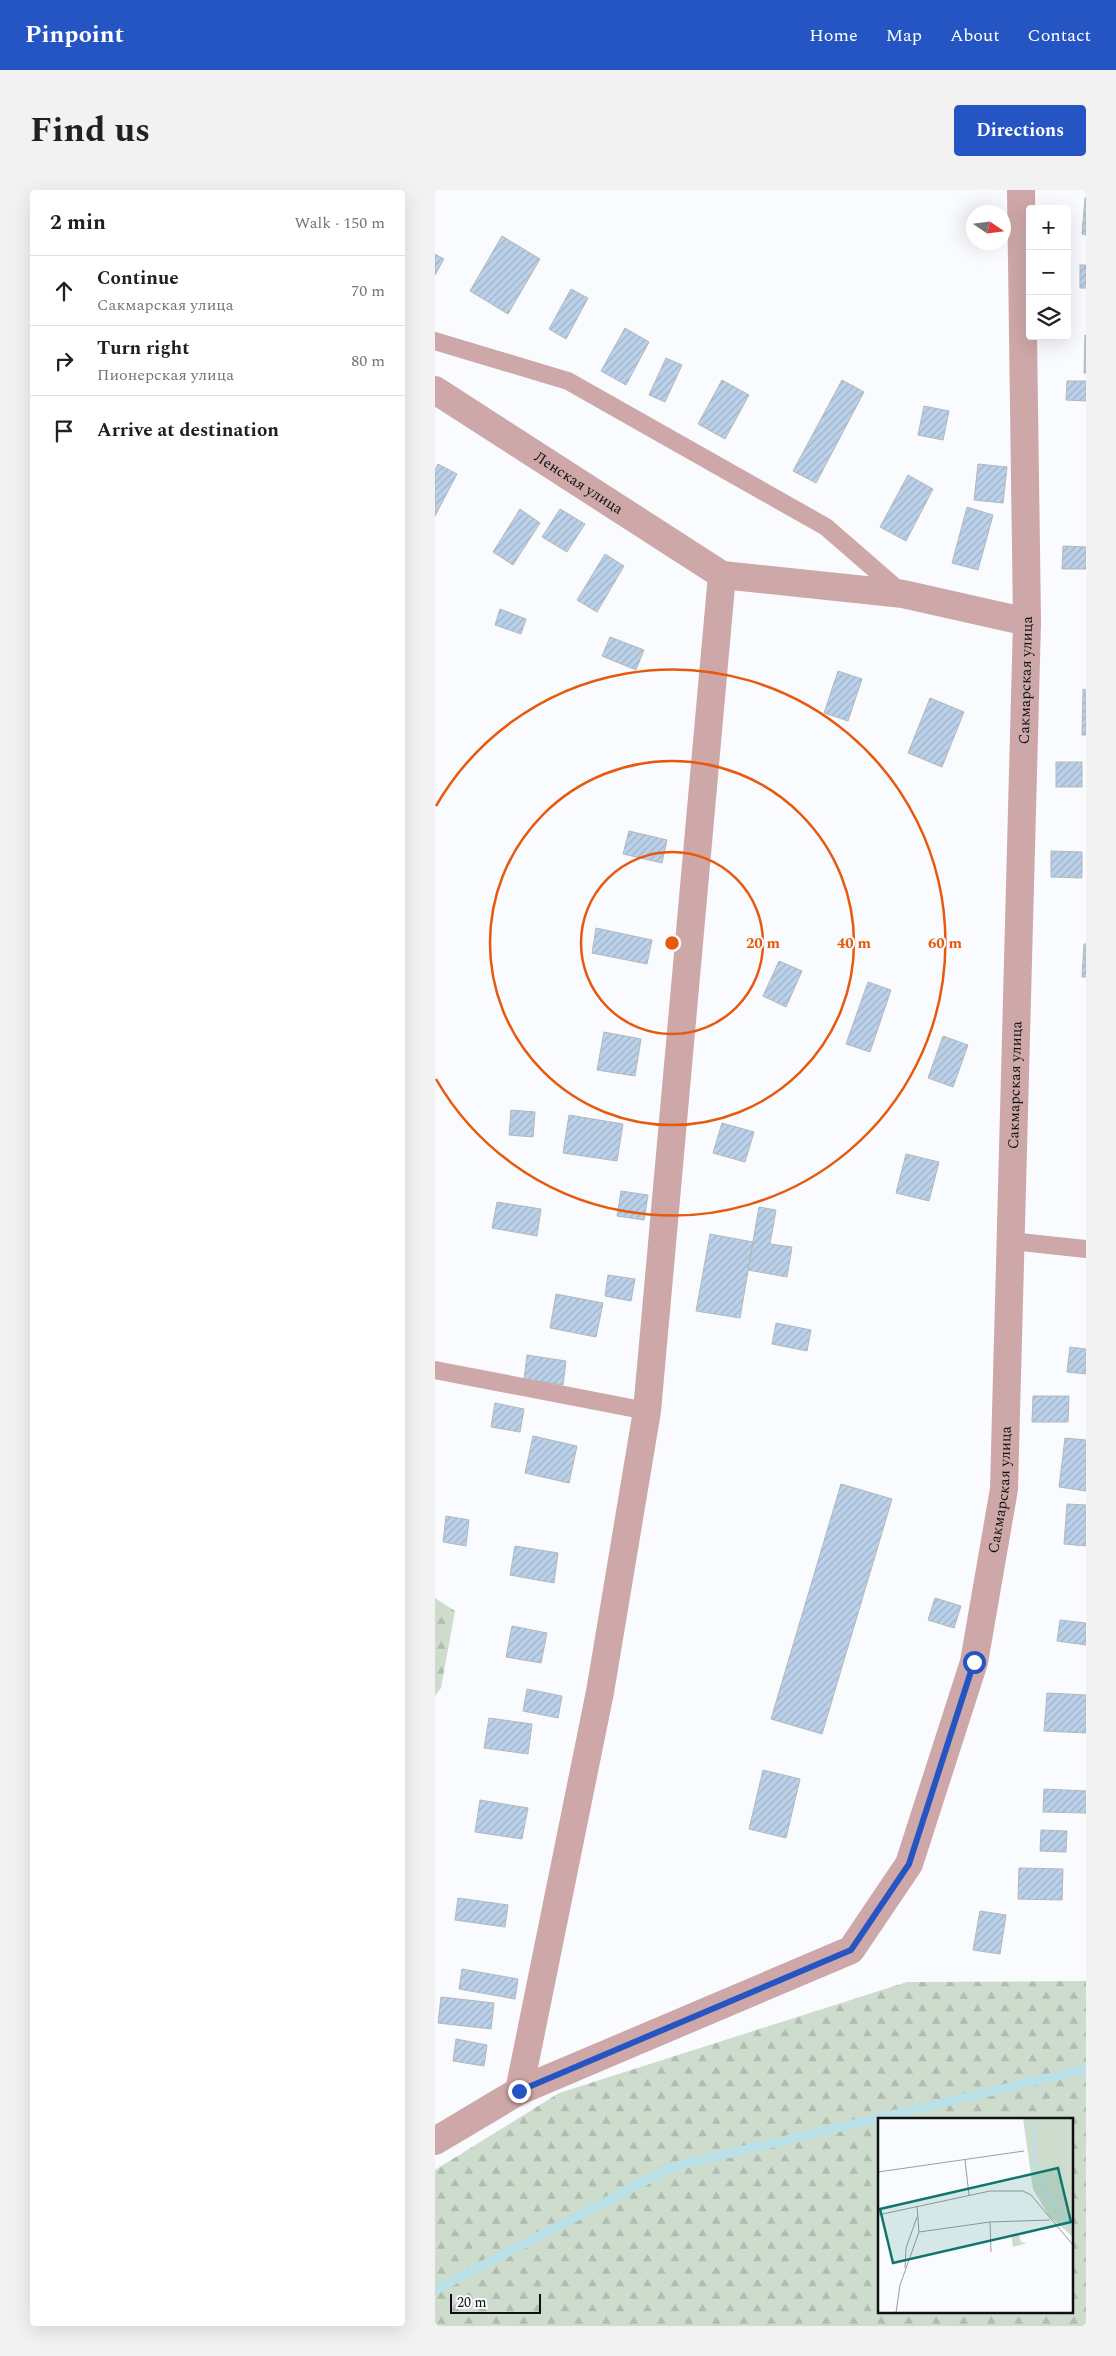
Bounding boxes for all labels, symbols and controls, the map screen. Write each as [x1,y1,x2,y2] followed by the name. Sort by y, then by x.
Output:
[25,17,124,53] text: Pinpoint
[809,22,858,49] text: Home
[886,22,922,49] text: Map
[950,22,1000,49] text: About
[1028,22,1091,49] text: Contact
[30,104,150,157] text: Find us
[954,105,1086,156] button: Directions
[966,205,1011,250] north arrow
[1026,205,1071,340] map controls
[1026,205,1071,250] button: +
[50,207,106,239] text: 2 min
[294,211,385,235] text: Walk · 150 m
[1026,250,1071,295] button: −
[97,264,179,293] text: Continue
[50,277,78,305] icon: ahead
[351,279,385,303] text: 70 m
[97,293,233,317] text: Сакмарская улица
[1026,295,1071,340] button: layers
[97,334,190,363] text: Turn right
[50,347,78,375] icon: right
[351,349,385,373] text: 80 m
[97,363,234,387] text: Пионерская улица
[97,416,279,445] text: Arrive at destination
[50,417,78,445] icon: arrive
[529,446,628,521] street label: Ленская улица
[1013,615,1039,745] street label: Сакмарская улица
[746,932,781,955] text: 20 m
[837,932,872,955] text: 40 m
[928,932,963,955] text: 60 m
[663,934,681,952] centre of rings
[1002,1020,1028,1149] street label: Сакмарская улица
[982,1425,1018,1555] street label: Сакмарская улица
[963,1651,986,1674] route start
[508,2080,531,2103] route end
[878,2118,1073,2314] inset map
[450,2291,541,2314] scale bar
[457,2292,487,2313] text: 20 m

